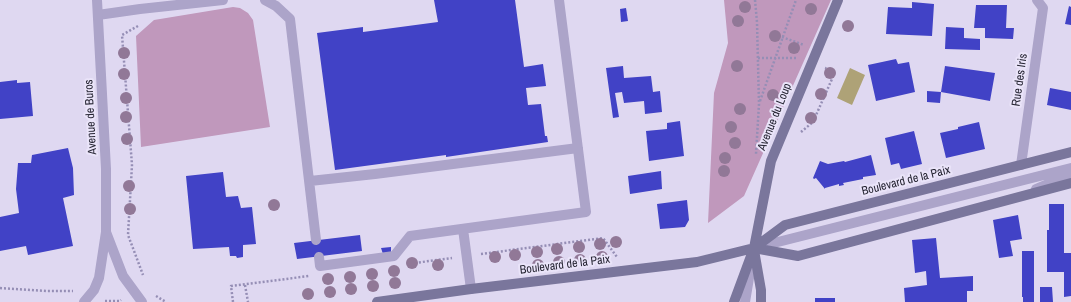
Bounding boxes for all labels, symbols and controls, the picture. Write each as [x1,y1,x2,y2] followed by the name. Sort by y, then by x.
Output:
[1009,53,1031,107] street label: Rue des Iris
[82,79,100,155] street label: Avenue de Buros
[755,81,795,153] street label: Avenue du Loup
[860,163,952,199] street label: Boulevard de la Paix
[519,252,611,278] street label: Boulevard de la Paix

